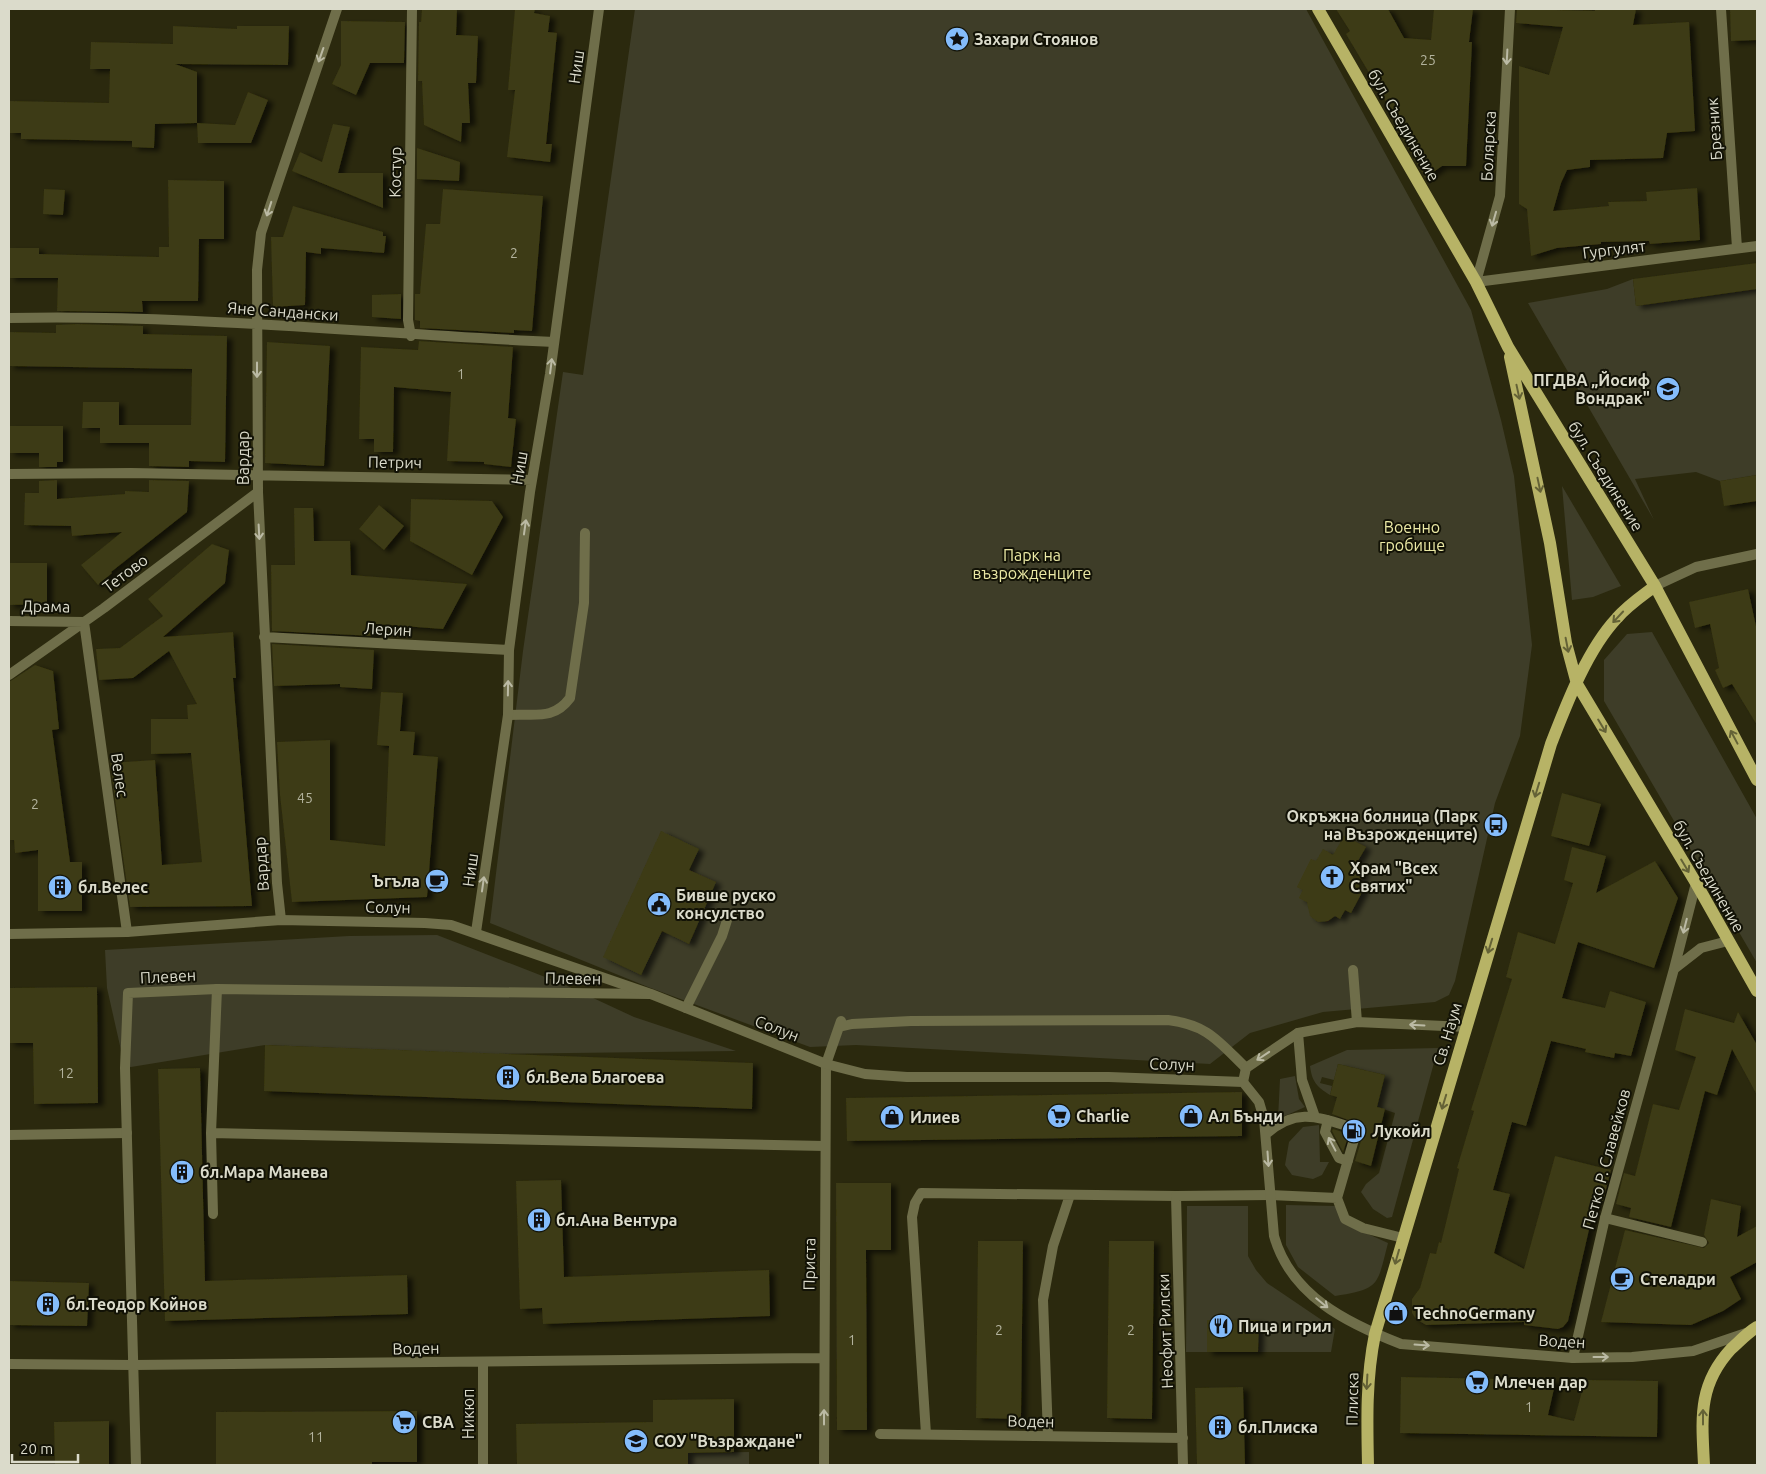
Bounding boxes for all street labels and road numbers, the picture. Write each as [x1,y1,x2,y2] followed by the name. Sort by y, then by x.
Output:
[565,49,587,85] street label: Ниш
[1365,66,1443,184] street label: бул. Съединение
[1703,97,1725,161] street label: Брезник
[1477,110,1499,182] street label: Болярска
[386,146,404,198] street label: Костур
[1581,236,1647,262] street label: Гургулят
[227,298,339,324] street label: Яне Сандански
[1565,418,1647,534] street label: бул. Съединение
[234,431,252,485] street label: Вардар
[507,450,531,486] street label: Ниш
[368,453,422,471] street label: Петрич
[99,550,151,596] street label: Тетово
[22,597,70,615] street label: Драма
[364,619,412,639] street label: Лерин
[108,752,132,799] street label: Велес
[1670,817,1748,935] street label: бул. Съединение
[250,836,272,892] street label: Вардар
[459,852,481,888] street label: Ниш
[365,898,411,916] street label: Солун
[139,966,197,986] street label: Плевен
[545,969,601,987] street label: Плевен
[1429,1000,1465,1068] street label: Св. Наум
[752,1011,802,1045] street label: Солун
[1149,1054,1195,1074] street label: Солун
[1579,1087,1633,1231] street label: Петко Р. Славейков
[800,1237,818,1291] street label: Приста
[1154,1273,1176,1389] street label: Неофит Рилски
[1538,1331,1586,1351] street label: Воден
[392,1339,440,1357] street label: Воден
[1343,1372,1361,1426] street label: Плиска
[459,1389,477,1439] street label: Никюп
[1007,1412,1055,1430] street label: Воден

